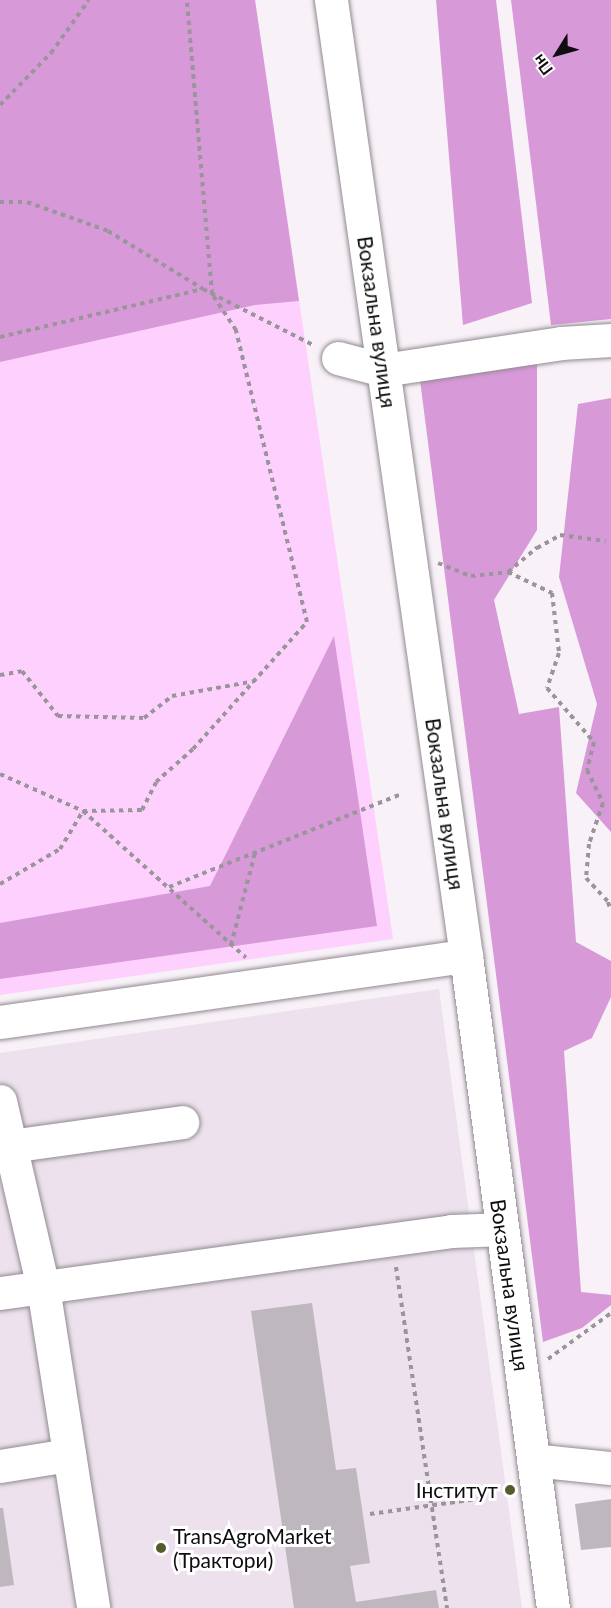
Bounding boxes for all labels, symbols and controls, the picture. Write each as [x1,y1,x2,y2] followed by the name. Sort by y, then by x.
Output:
[527,24,587,84] north arrow
[528,51,556,79] text: Пн
[352,234,402,410] street label: Вокзальна вулиця
[420,716,470,892] street label: Вокзальна вулиця
[485,1197,535,1373] street label: Вокзальна вулиця
[416,1477,498,1503] place label: Інститут
[503,1483,517,1497] marker: Інститут
[173,1523,331,1573] place label: TransAgroMarket (Трактори)
[154,1541,168,1555] marker: TransAgroMarket (Трактори)

